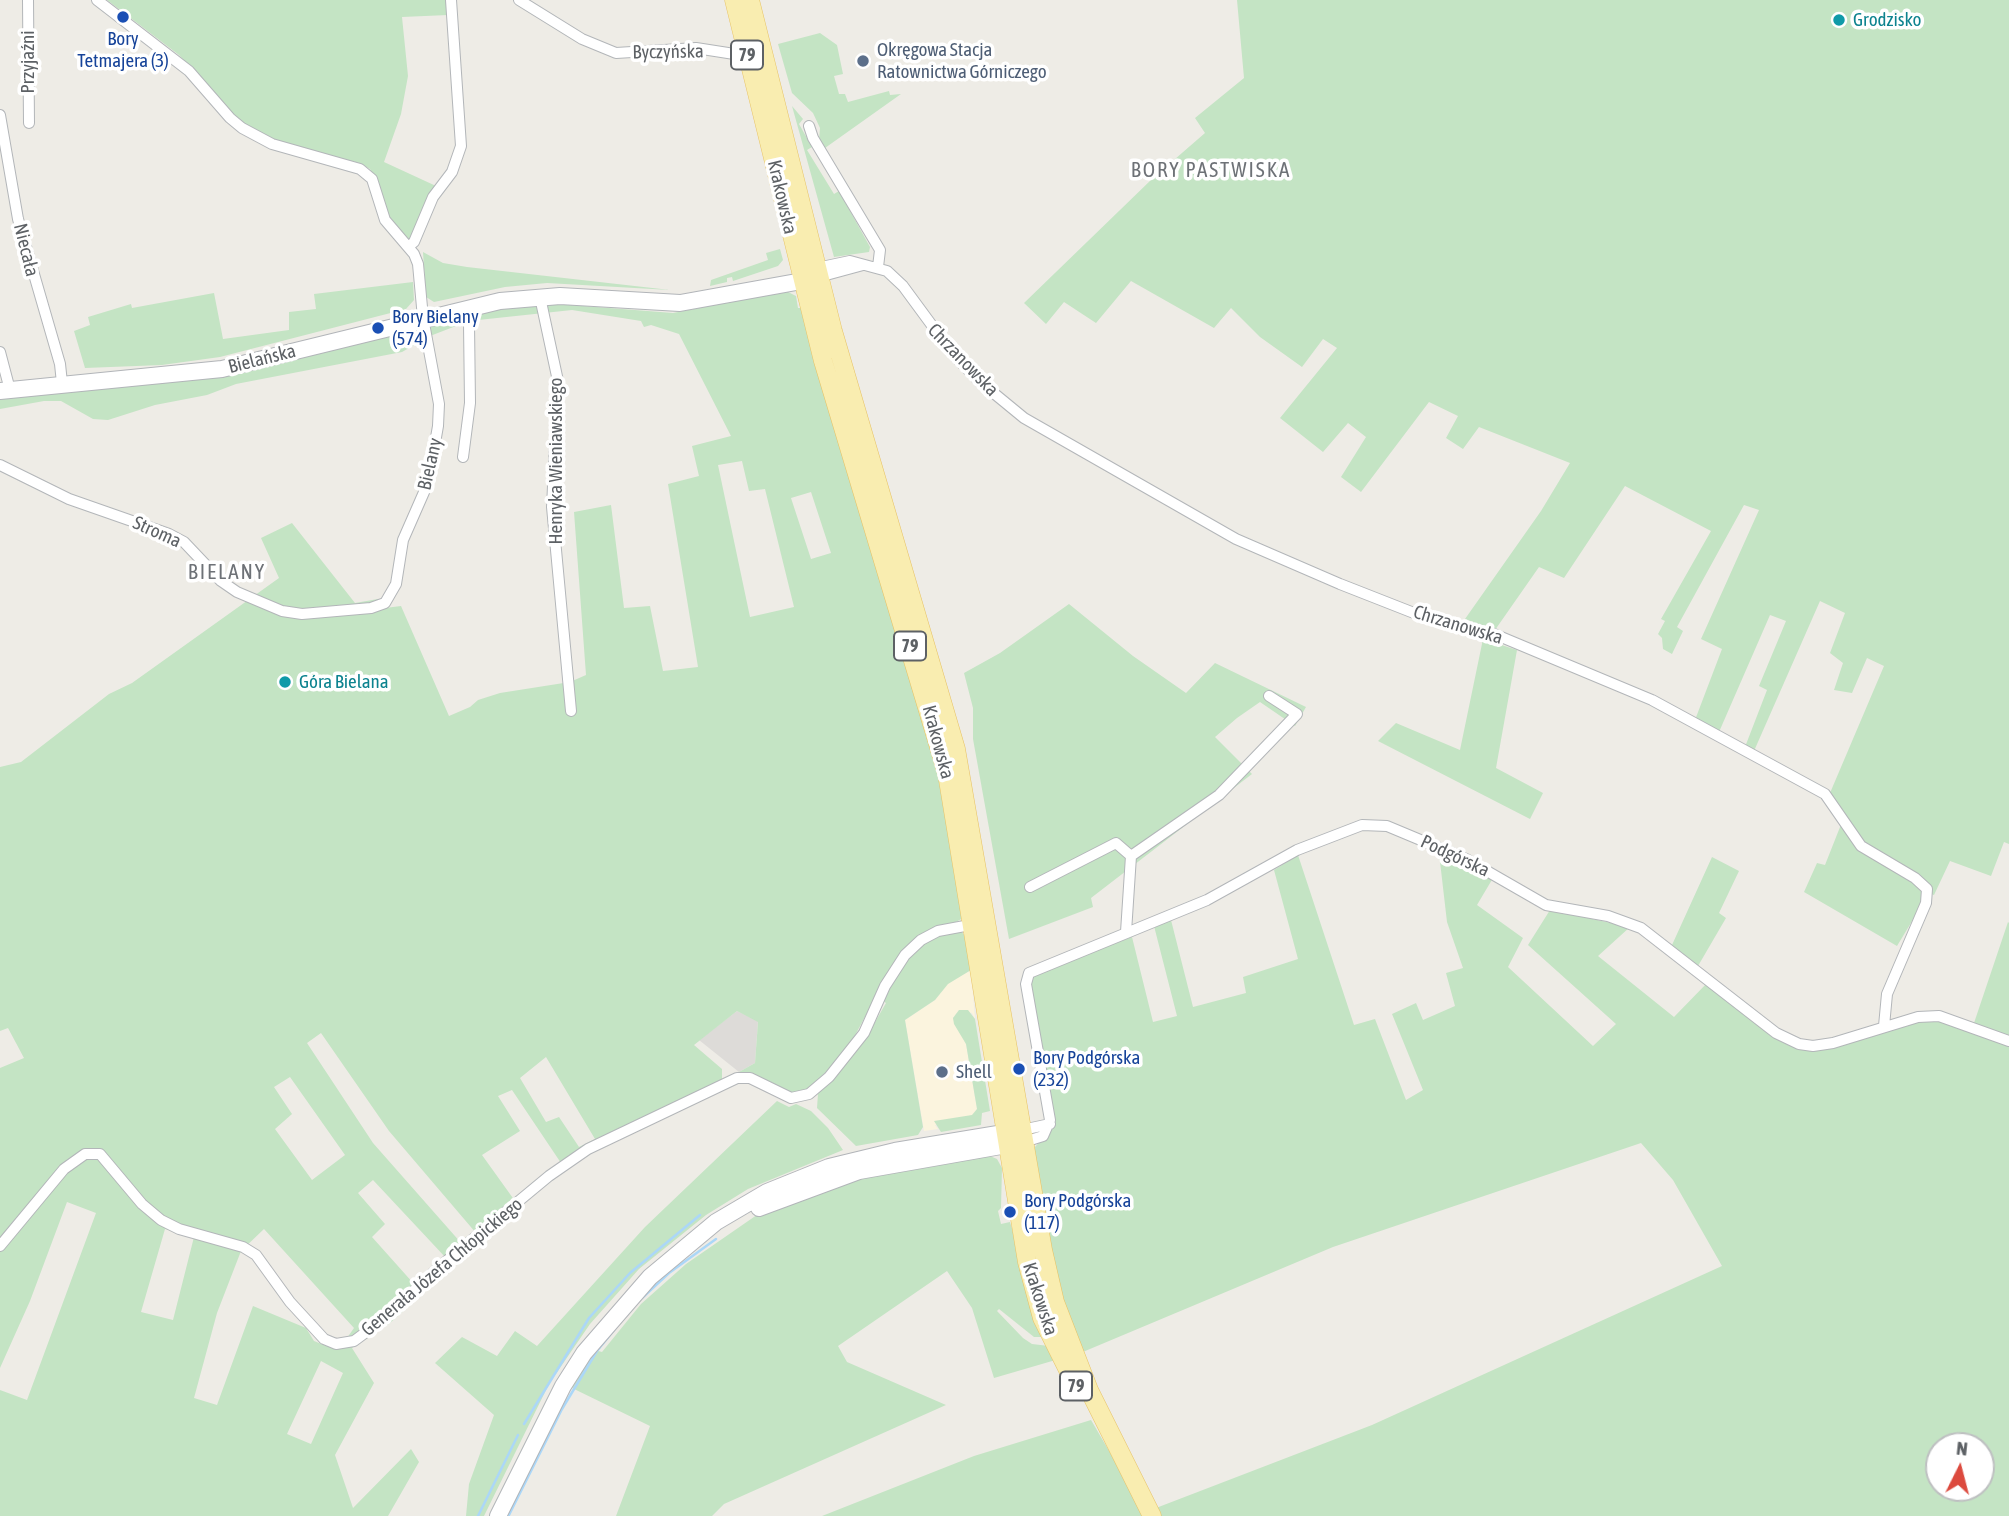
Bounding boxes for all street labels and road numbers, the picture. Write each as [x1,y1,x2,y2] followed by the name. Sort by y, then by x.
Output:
[17,30,39,94] street label: Przyjaźni
[632,40,704,64] street label: Byczyńska
[731,40,763,70] road number: 79
[762,158,802,236] street label: Krakowska
[8,221,44,279] street label: Niecała
[923,319,1003,401] street label: Chrzanowska
[226,340,298,378] street label: Bielańska
[545,378,567,544] street label: Henryka Wieniawskiego
[413,436,447,492] street label: Bielany
[129,511,185,553] street label: Stroma
[1411,601,1505,649] street label: Chrzanowska
[894,632,926,660] road number: 79
[917,703,959,781] street label: Krakowska
[1417,830,1493,882] street label: Podgórska
[357,1193,527,1341] street label: Generała Józefa Chłopickiego
[1018,1260,1062,1338] street label: Krakowska
[1060,1372,1092,1400] road number: 79

